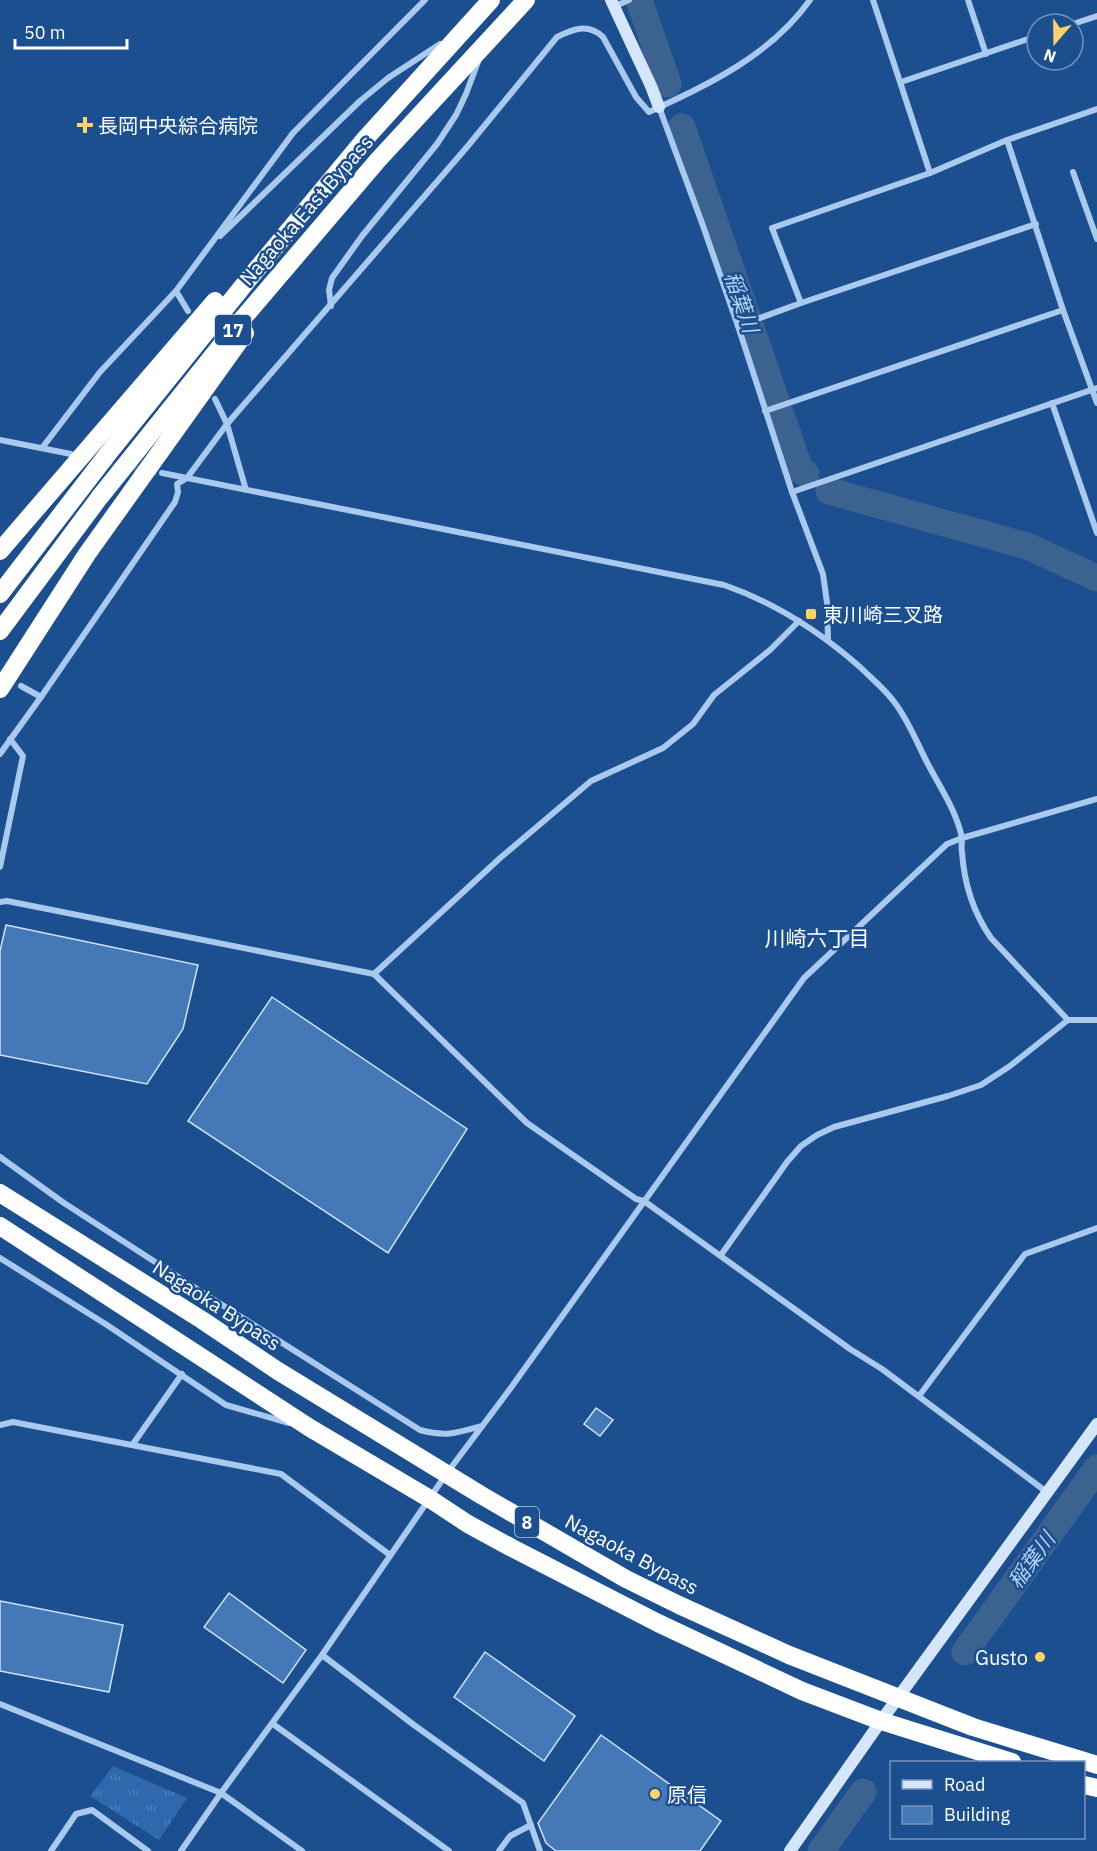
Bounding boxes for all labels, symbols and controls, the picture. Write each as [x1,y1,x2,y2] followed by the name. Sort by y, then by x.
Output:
[15,12,128,50] scale bar
[1025,12,1085,72] north arrow
[24,21,66,44] text: 50 m
[1041,45,1059,67] text: N
[98,112,258,139] place label: 長岡中央綜合病院
[76,116,94,134] marker: 長岡中央綜合病院
[233,129,379,291] street label: Nagaoka East Bypass
[719,268,766,338] water label: 稲葉川
[215,315,251,345] road number: 17
[823,601,943,628] place label: 東川崎三叉路
[804,607,818,621] marker: 東川崎三叉路
[765,924,870,952] district label: 川崎六丁目
[148,1254,286,1356] street label: Nagaoka Bypass
[515,1507,539,1537] road number: 8
[561,1507,703,1601] street label: Nagaoka Bypass
[1001,1525,1062,1594] water label: 稲葉川
[975,1644,1028,1671] place label: Gusto
[1033,1650,1047,1664] marker: Gusto
[890,1761,1085,1839] legend
[944,1773,985,1796] text: Road
[667,1781,707,1808] place label: 原信
[648,1787,662,1801] marker: 原信
[944,1803,1011,1826] text: Building

